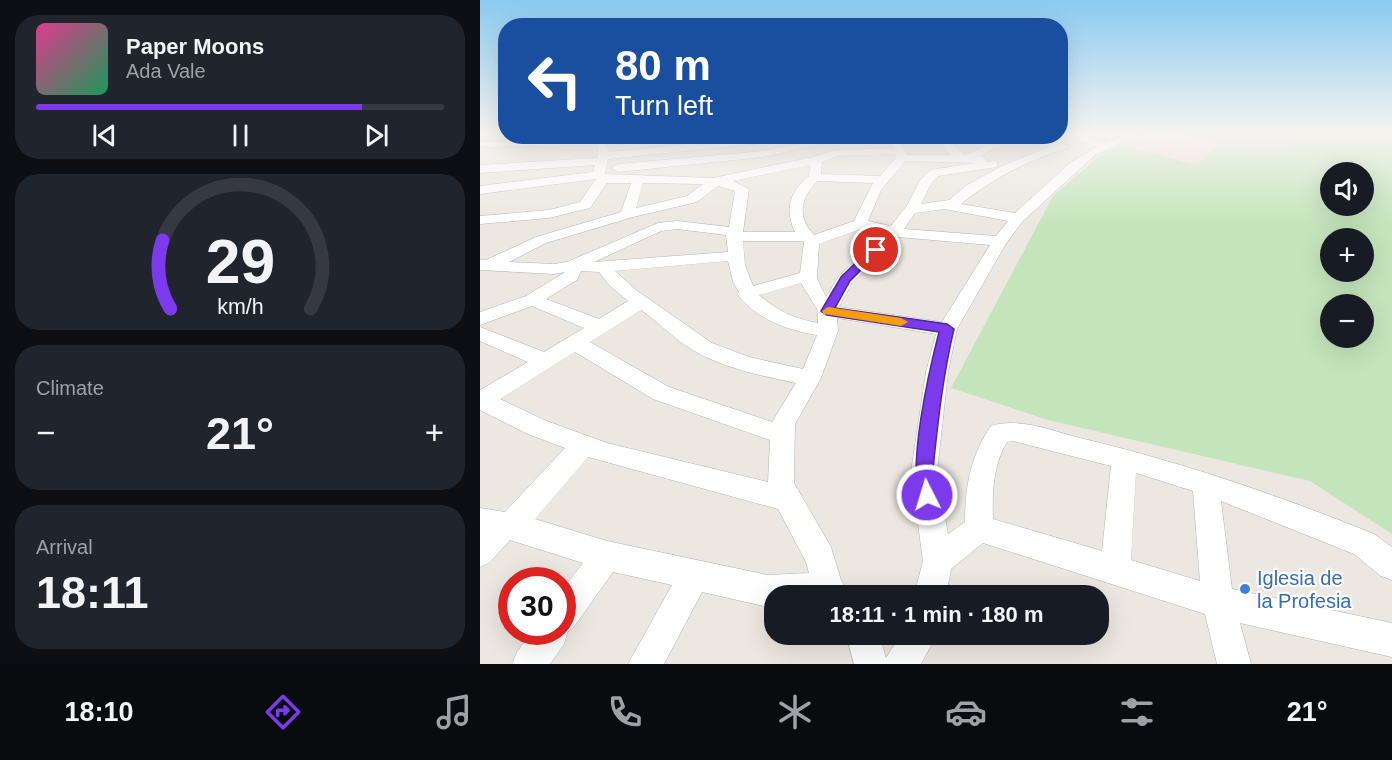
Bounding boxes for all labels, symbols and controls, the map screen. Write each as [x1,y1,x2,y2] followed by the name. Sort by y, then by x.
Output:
[126,34,264,59] text: Paper Moons
[516,42,594,120] icon: left
[615,42,711,89] text: 80 m
[126,60,206,82] text: Ada Vale
[615,91,713,121] text: Turn left
[88,119,121,152] icon: previous
[224,119,257,152] icon: pause
[360,119,393,152] icon: next
[1320,162,1374,348] map controls
[1320,162,1374,216] button: sound
[850,224,901,275] pin
[205,228,275,297] text: 29
[1320,228,1374,282] button: +
[859,233,892,266] icon: arrive
[1320,294,1374,348] button: −
[217,296,263,320] text: km/h
[36,377,104,399] text: Climate
[206,408,274,459] text: 21°
[36,414,55,451] text: −
[425,414,444,451] text: +
[895,463,959,527] position arrow
[36,536,93,558] text: Arrival
[36,567,149,618] text: 18:11
[498,567,576,645] speed limit sign: 30
[1257,567,1352,612] place label: Iglesia de la Profesia
[1238,582,1252,596] marker: Iglesia de la Profesia
[830,602,1044,627] text: 18:11 · 1 min · 180 m
[262,691,304,733] icon: directions
[433,691,475,733] icon: music
[604,691,646,733] icon: phone
[774,691,816,733] icon: climate
[945,691,987,733] icon: car
[1116,691,1158,733] icon: filters
[64,697,133,727] text: 18:10
[1287,697,1328,727] text: 21°

